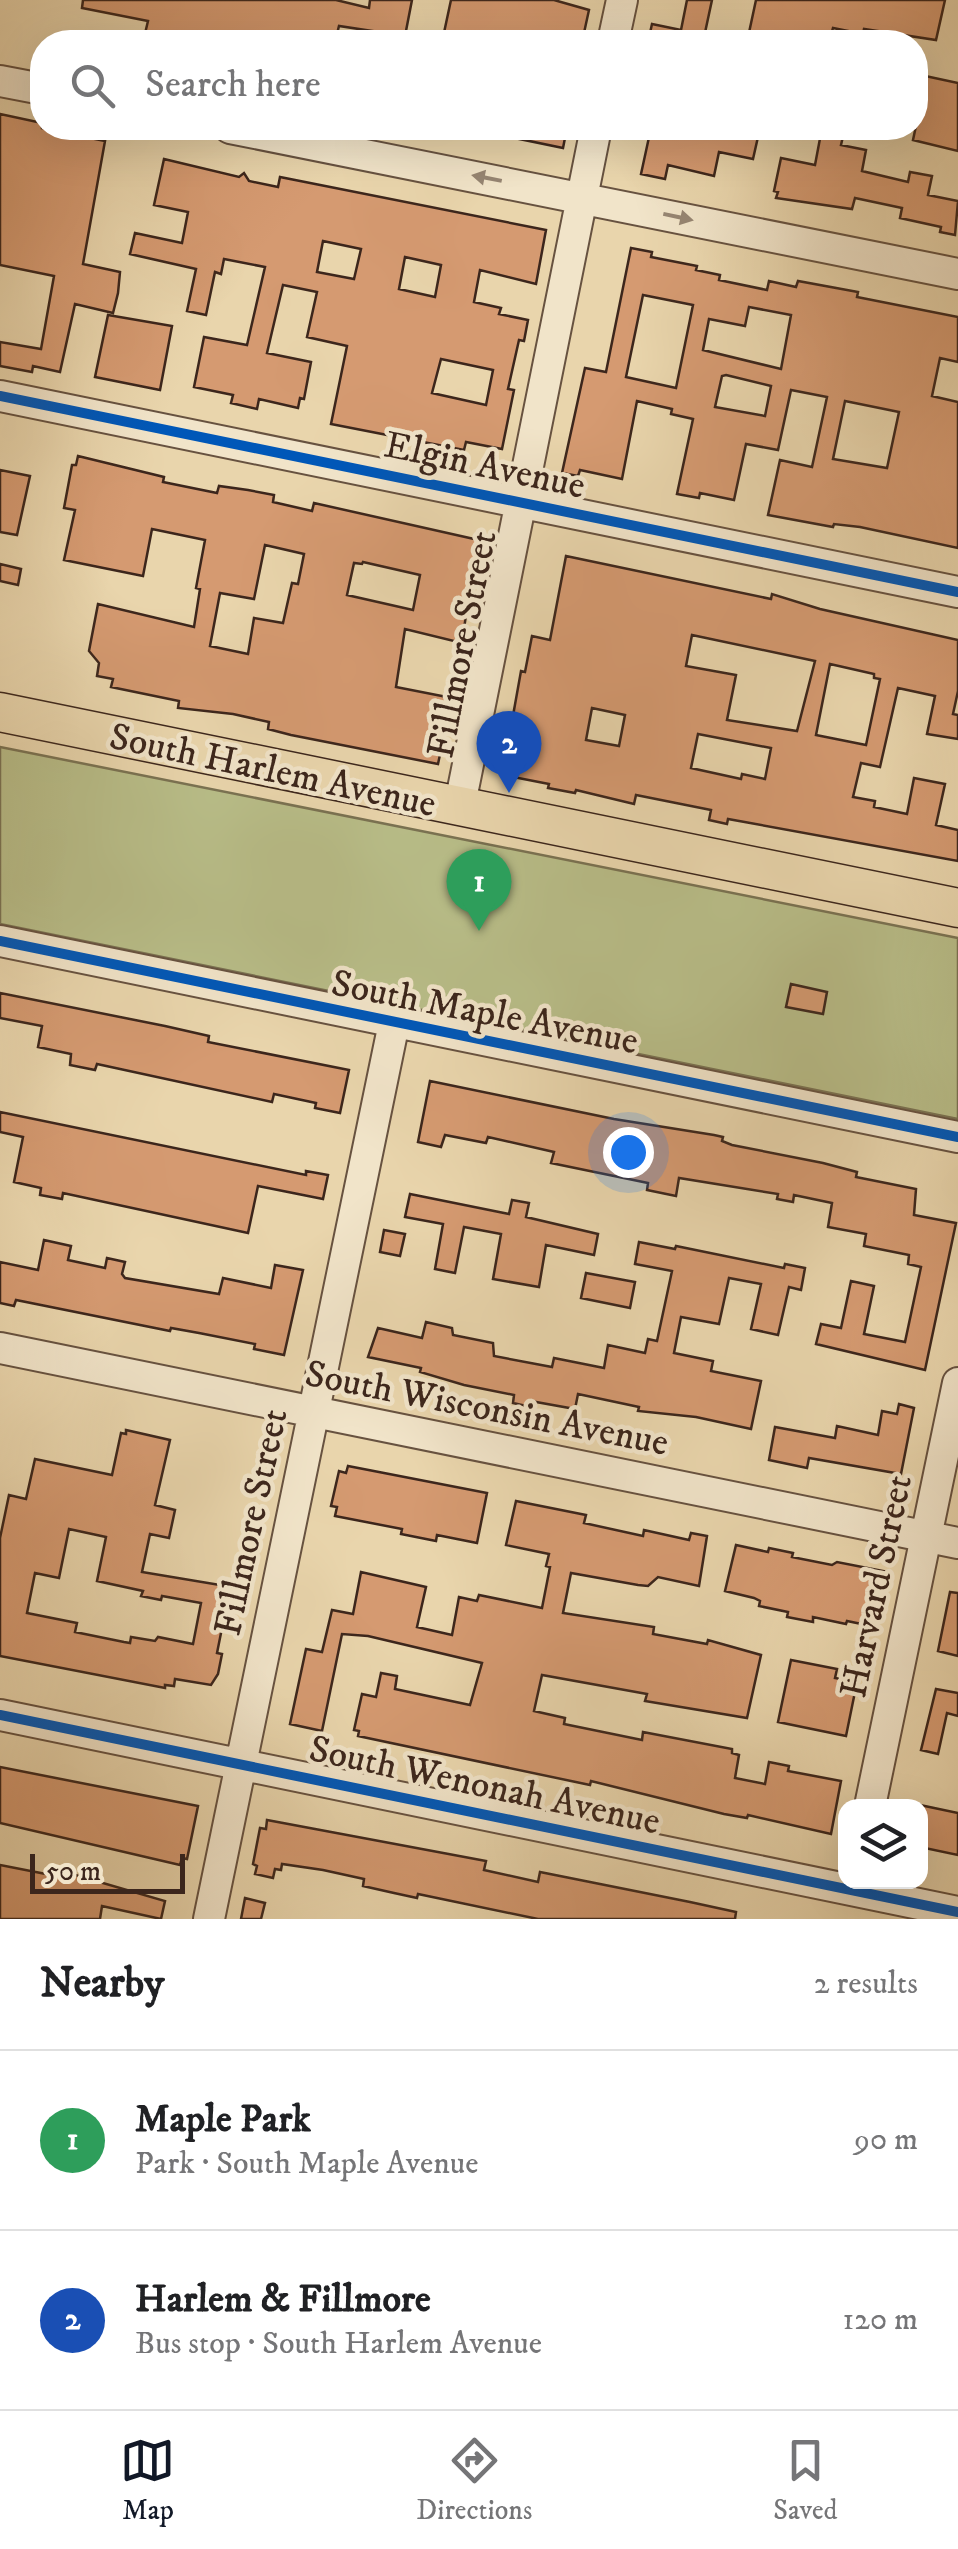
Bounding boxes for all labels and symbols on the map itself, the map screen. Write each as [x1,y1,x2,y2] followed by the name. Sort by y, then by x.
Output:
[471,170,502,186] one-way arrow
[663,209,694,225] one-way arrow
[380,421,589,511] street label: Elgin Avenue
[417,527,509,762] street label: Fillmore Street
[476,710,542,793] pin: 2
[105,713,440,829] street label: South Harlem Avenue
[446,848,512,931] pin: 1
[327,960,642,1066] street label: South Maple Avenue
[603,1127,654,1178] your location
[301,1350,672,1468] street label: South Wisconsin Avenue
[205,1405,299,1640] street label: Fillmore Street
[830,1471,924,1702] street label: Harvard Street
[305,1725,664,1847] street label: South Wenonah Avenue
[30,1849,185,1894] scale bar

